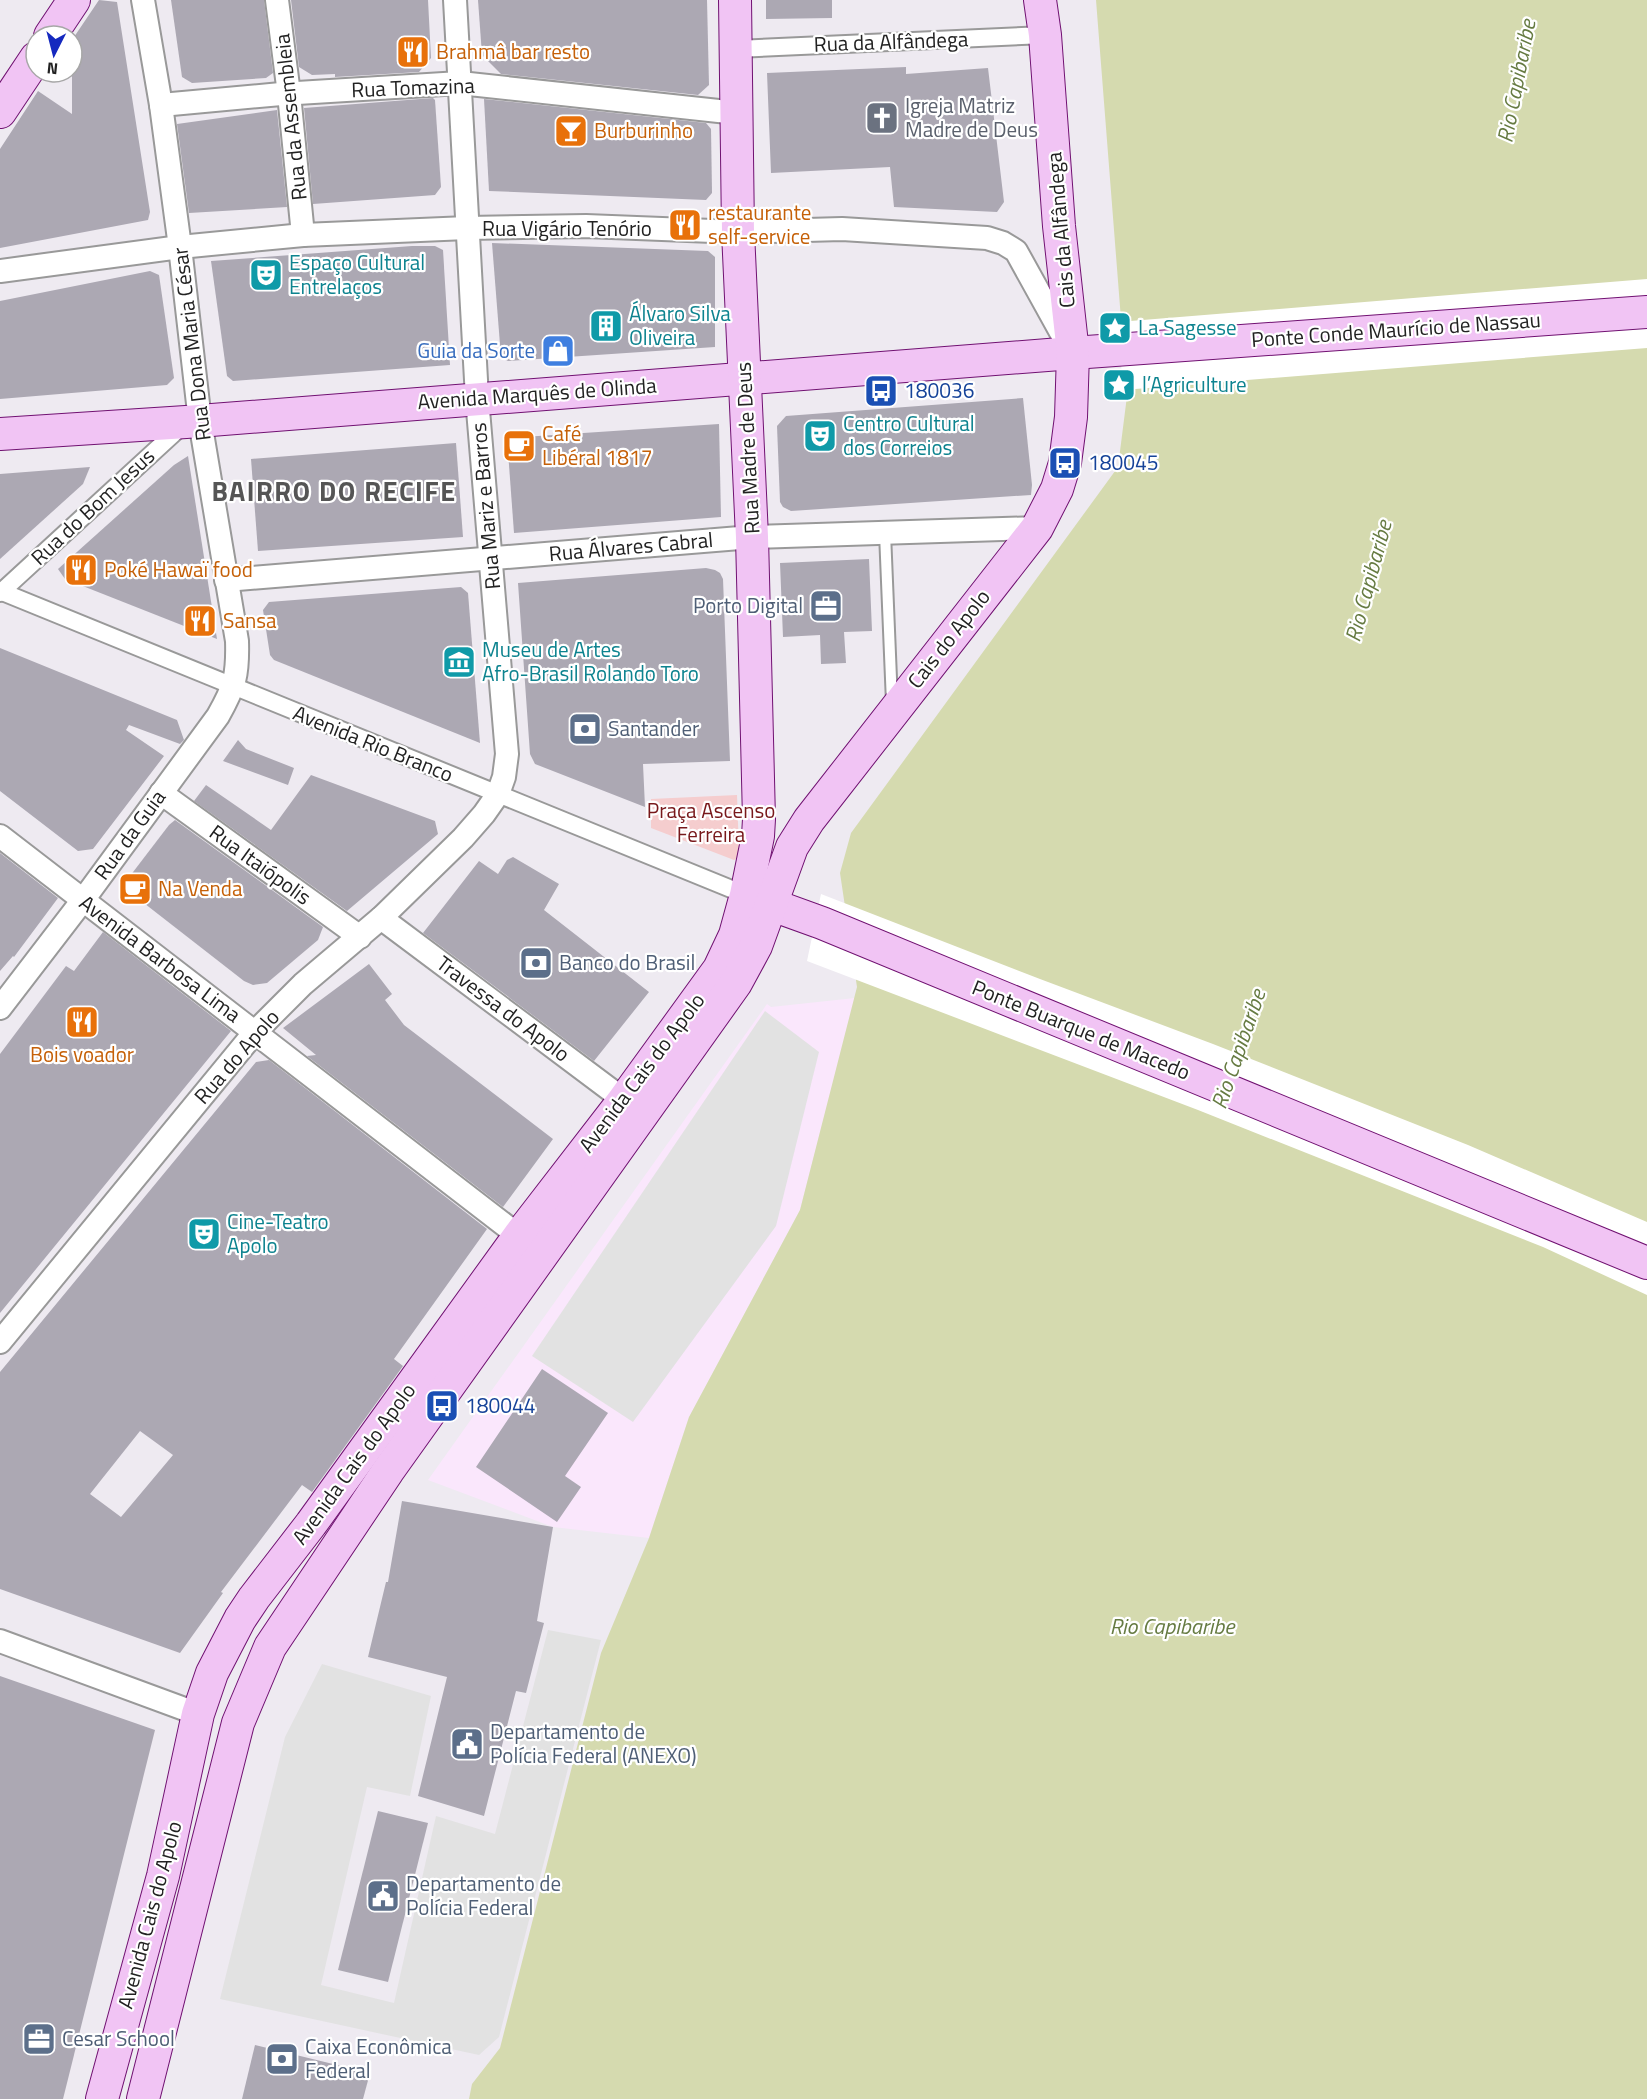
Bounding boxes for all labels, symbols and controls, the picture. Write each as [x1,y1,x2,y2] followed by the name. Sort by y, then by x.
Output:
[1487,15,1545,145] water label: Rio Capibaribe
[813,22,969,60] street label: Rua da Alfândega
[24,24,84,84] north arrow
[265,32,315,202] street label: Rua da Assembleia
[395,34,431,70] restaurant icon: Brahmâ bar resto
[436,35,590,67] place label: Brahmâ bar resto
[46,56,59,81] text: N
[351,69,476,105] street label: Rua Tomazina
[905,89,1038,145] place label: Igreja Matriz Madre de Deus
[864,100,900,136] church icon: Igreja Matriz Madre de Deus
[553,113,589,149] bar icon: Burburinho
[594,114,693,146] place label: Burburinho
[1037,150,1083,309] street label: Cais da Alfândega
[708,196,811,252] place label: restaurante self-service
[667,207,703,243] restaurant icon: restaurante self-service
[482,212,652,244] street label: Rua Vigário Tenório
[163,246,219,443] street label: Rua Dona Maria César
[289,246,425,302] place label: Espaço Cultural Entrelaços
[248,257,284,293] theatre icon: Espaço Cultural Entrelaços
[629,297,731,353] place label: Álvaro Silva Oliveira
[1250,303,1542,355] street label: Ponte Conde Maurício de Nassau
[588,308,624,344] building icon: Álvaro Silva Oliveira
[1097,310,1133,346] place icon: La Sagesse
[1138,311,1237,343] place label: La Sagesse
[540,333,576,369] shop icon: Guia da Sorte
[417,334,535,366] place label: Guia da Sorte
[727,361,767,535] street label: Rua Madre de Deus
[1101,367,1137,403] place icon: l’Agriculture
[1142,368,1247,400] place label: l’Agriculture
[416,369,658,417] street label: Avenida Marquês de Olinda
[863,373,899,409] bus stop icon: 180036
[904,374,975,406] place label: 180036
[843,407,975,463] place label: Centro Cultural dos Correios
[542,417,653,473] place label: Café Libéral 1817
[802,418,838,454] theatre icon: Centro Cultural dos Correios
[462,421,508,591] street label: Rua Mariz e Barros
[501,428,537,464] cafe icon: Café Libéral 1817
[23,440,162,572] street label: Rua do Bom Jesus
[1047,445,1083,481] bus stop icon: 180045
[1088,446,1159,478] place label: 180045
[211,470,457,511] district label: BAIRRO DO RECIFE
[1335,515,1401,646] water label: Rio Capibaribe
[547,523,714,569] street label: Rua Álvares Cabral
[63,552,99,588] restaurant icon: Poké Hawaï food
[104,553,253,585] place label: Poké Hawaï food
[899,582,997,695] street label: Cais do Apolo
[808,588,844,624] office icon: Porto Digital
[693,589,803,621] place label: Porto Digital
[182,603,218,639] restaurant icon: Sansa
[223,604,277,636] place label: Sansa
[482,633,699,689] place label: Museu de Artes Afro-Brasil Rolando Toro
[441,644,477,680] museum icon: Museu de Artes Afro-Brasil Rolando Toro
[288,696,458,790] street label: Avenida Rio Branco
[567,711,603,747] bank icon: Santander
[608,712,699,744] place label: Santander
[85,782,173,886] street label: Rua da Guia
[647,794,775,850] park label: Praça Ascenso Ferreira
[203,816,318,912] street label: Rua Itaiópolis
[117,871,153,907] cafe icon: Na Venda
[158,872,243,904] place label: Na Venda
[73,887,249,1030] street label: Avenida Barbosa Lima
[518,945,554,981] bank icon: Banco do Brasil
[559,946,695,978] place label: Banco do Brasil
[430,947,577,1069] street label: Travessa do Apolo
[968,971,1195,1087] street label: Ponte Buarque de Macedo
[1202,983,1275,1113] water label: Rio Capibaribe
[570,986,712,1159] street label: Avenida Cais do Apolo
[186,1002,287,1111] street label: Rua do Apolo
[64,1004,100,1040] restaurant icon: Bois voador
[30,1038,134,1070] place label: Bois voador
[227,1205,329,1261] place label: Cine-Teatro Apolo
[186,1216,222,1252] theatre icon: Cine-Teatro Apolo
[283,1376,423,1551] street label: Avenida Cais do Apolo
[424,1388,460,1424] bus stop icon: 180044
[465,1389,536,1421] place label: 180044
[1110,1609,1236,1643] water label: Rio Capibaribe
[490,1715,697,1771] place label: Departamento de Polícia Federal (ANEXO)
[449,1726,485,1762] public building icon: Departamento de Polícia Federal (ANEXO)
[109,1817,189,2012] street label: Avenida Cais do Apolo
[406,1867,561,1923] place label: Departamento de Polícia Federal
[365,1878,401,1914] public building icon: Departamento de Polícia Federal
[21,2021,57,2057] office icon: Cesar School
[62,2022,175,2054] place label: Cesar School
[305,2030,452,2086] place label: Caixa Econômica Federal
[264,2041,300,2077] bank icon: Caixa Econômica Federal

